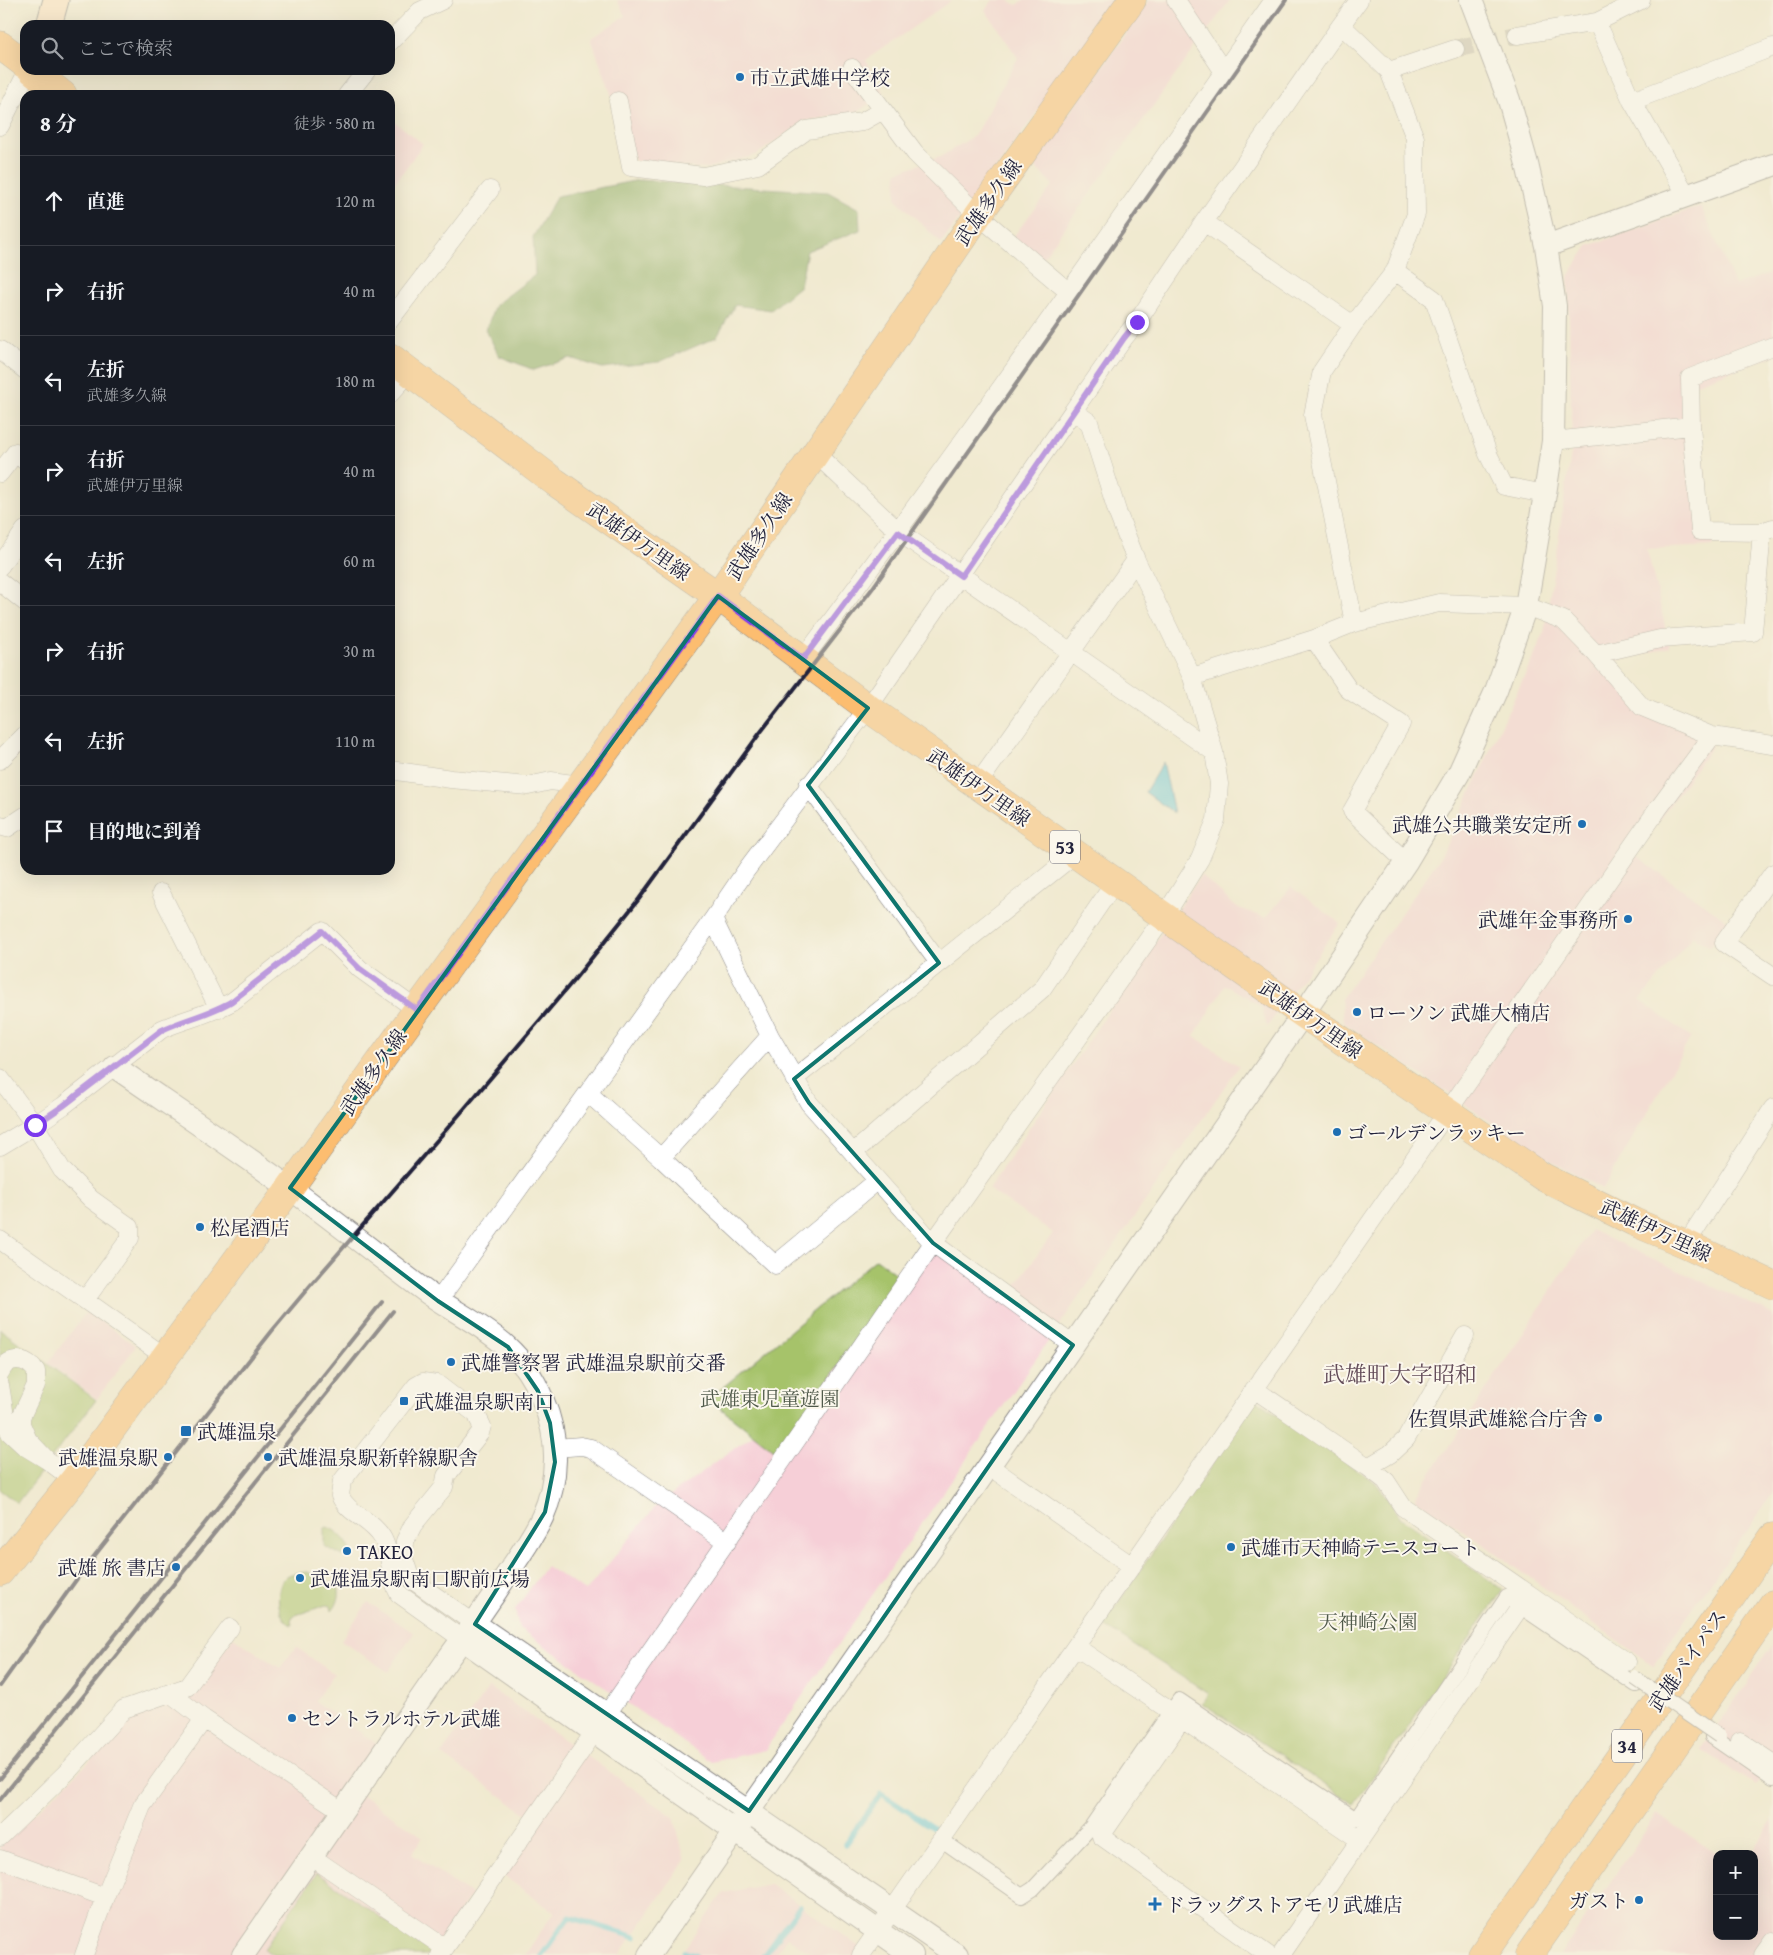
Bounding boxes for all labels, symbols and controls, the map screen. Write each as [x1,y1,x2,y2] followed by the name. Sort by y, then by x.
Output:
[20,20,395,75] search box
[38,34,66,62] icon: search
[78,34,173,62] text: ここで検索
[750,63,890,92] place label: 市立武雄中学校
[734,71,746,83] marker: 市立武雄中学校
[40,108,77,139] text: 8 分
[294,111,375,135] text: 徒歩 · 580 m
[947,153,1029,251] street label: 武雄多久線
[40,187,68,215] icon: ahead
[87,187,125,215] text: 直進
[335,189,375,213] text: 120 m
[40,277,68,305] icon: right
[87,277,125,305] text: 右折
[343,279,375,303] text: 40 m
[1126,311,1149,334] route end
[87,355,125,383] text: 左折
[40,367,68,395] icon: left
[335,369,375,393] text: 180 m
[87,383,167,407] text: 武雄多久線
[87,445,125,473] text: 右折
[40,457,68,485] icon: right
[343,459,375,483] text: 40 m
[87,473,183,497] text: 武雄伊万里線
[719,486,799,586] street label: 武雄多久線
[582,495,696,587] street label: 武雄伊万里線
[40,547,68,575] icon: left
[87,547,125,575] text: 左折
[343,549,375,573] text: 60 m
[40,637,68,665] icon: right
[87,637,125,665] text: 右折
[343,639,375,663] text: 30 m
[40,727,68,755] icon: left
[87,727,125,755] text: 左折
[335,729,375,753] text: 110 m
[922,741,1036,833] street label: 武雄伊万里線
[1392,810,1572,839] place label: 武雄公共職業安定所
[40,817,68,845] icon: arrive
[87,817,201,845] text: 目的地に到着
[1576,818,1588,830] marker: 武雄公共職業安定所
[1050,830,1080,864] road number: 53
[1478,905,1618,934] place label: 武雄年金事務所
[1622,913,1634,925] marker: 武雄年金事務所
[1254,973,1368,1065] street label: 武雄伊万里線
[1367,998,1551,1027] place label: ローソン 武雄大楠店
[1351,1006,1363,1018] marker: ローソン 武雄大楠店
[332,1023,414,1121] street label: 武雄多久線
[24,1114,47,1137] route start
[1347,1118,1526,1147] place label: ゴールデンラッキー
[1331,1126,1343,1138] marker: ゴールデンラッキー
[1595,1192,1717,1268] street label: 武雄伊万里線
[210,1213,290,1242] place label: 松尾酒店
[194,1221,206,1233] marker: 松尾酒店
[461,1348,725,1377] place label: 武雄警察署 武雄温泉駅前交番
[445,1356,457,1368] marker: 武雄警察署 武雄温泉駅前交番
[1323,1358,1477,1390] district label: 武雄町大字昭和
[700,1384,840,1413] park label: 武雄東児童遊園
[414,1387,554,1416] place label: 武雄温泉駅南口
[398,1395,410,1407] marker: 武雄温泉駅南口
[1408,1404,1588,1433] place label: 佐賀県武雄総合庁舎
[1592,1412,1604,1424] marker: 佐賀県武雄総合庁舎
[197,1417,277,1446] place label: 武雄温泉
[179,1424,193,1438] marker: 武雄温泉
[58,1443,158,1472] place label: 武雄温泉駅
[278,1443,478,1472] place label: 武雄温泉駅新幹線駅舎
[162,1451,174,1463] marker: 武雄温泉駅
[262,1451,274,1463] marker: 武雄温泉駅新幹線駅舎
[1241,1533,1480,1562] place label: 武雄市天神崎テニスコート
[357,1537,413,1566] place label: TAKEO
[1225,1541,1237,1553] marker: 武雄市天神崎テニスコート
[341,1545,353,1557] marker: TAKEO
[57,1553,166,1582] place label: 武雄 旅 書店
[170,1561,182,1573] marker: 武雄 旅 書店
[310,1564,530,1593] place label: 武雄温泉駅南口駅前広場
[294,1572,306,1584] marker: 武雄温泉駅南口駅前広場
[1641,1603,1733,1717] street label: 武雄バイパス
[1318,1607,1418,1636] park label: 天神崎公園
[302,1704,500,1733] place label: セントラルホテル武雄
[286,1712,298,1724] marker: セントラルホテル武雄
[1612,1730,1642,1762] road number: 34
[1713,1850,1758,1940] map controls
[1713,1850,1758,1895] button: +
[1569,1886,1629,1915] place label: ガスト
[1165,1890,1403,1919] place label: ドラッグストアモリ武雄店
[1633,1894,1645,1906] marker: ガスト
[1713,1895,1758,1940] button: −
[1149,1898,1161,1910] marker: ドラッグストアモリ武雄店

